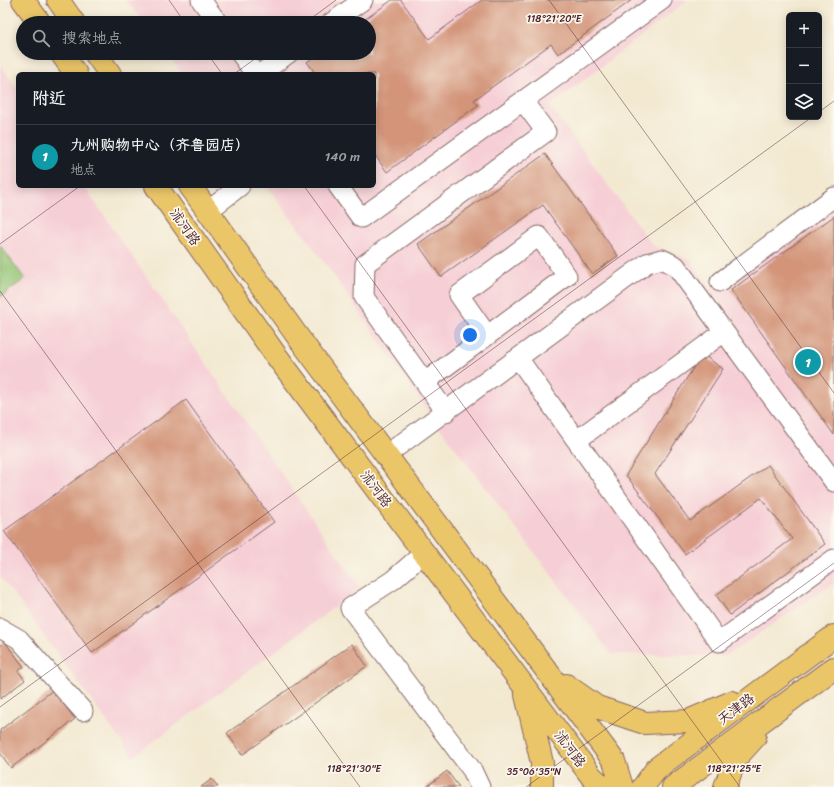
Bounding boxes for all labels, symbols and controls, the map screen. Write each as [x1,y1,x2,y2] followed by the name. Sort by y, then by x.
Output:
[527,10,583,28] text: 118°21'20"E
[786,12,822,120] map controls
[786,12,822,48] button: +
[16,16,376,60] search box
[62,25,122,51] text: 搜索地点
[30,27,52,49] icon: search
[786,48,822,84] button: −
[32,83,66,113] text: 附近
[786,84,822,120] button: layers
[70,132,250,158] text: 九州购物中心（齐鲁园店）
[42,145,48,168] text: 1
[325,145,360,168] text: 140 m
[70,158,96,181] text: 地点
[163,203,207,251] street label: 沭河路
[460,325,480,345] your location
[795,347,821,377] pin: 1
[353,465,399,513] street label: 沭河路
[712,686,760,732] street label: 天津路
[547,725,593,773] street label: 沭河路
[327,760,383,778] text: 118°21'30"E
[707,760,763,778] text: 118°21'25"E
[507,763,561,781] text: 35°06'35"N

